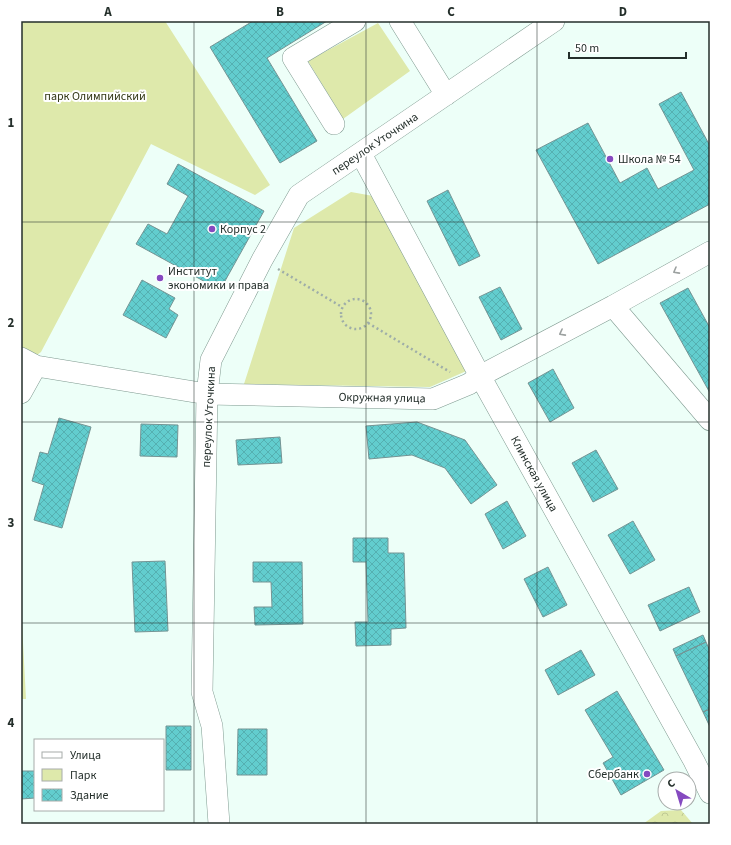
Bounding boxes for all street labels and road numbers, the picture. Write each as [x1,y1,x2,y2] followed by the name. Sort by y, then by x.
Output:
[328,109,422,179] street label: переулок Уточкина
[198,366,220,468] street label: переулок Уточкина
[338,389,426,407] street label: Окружная улица
[506,433,562,515] street label: Клинская улица

